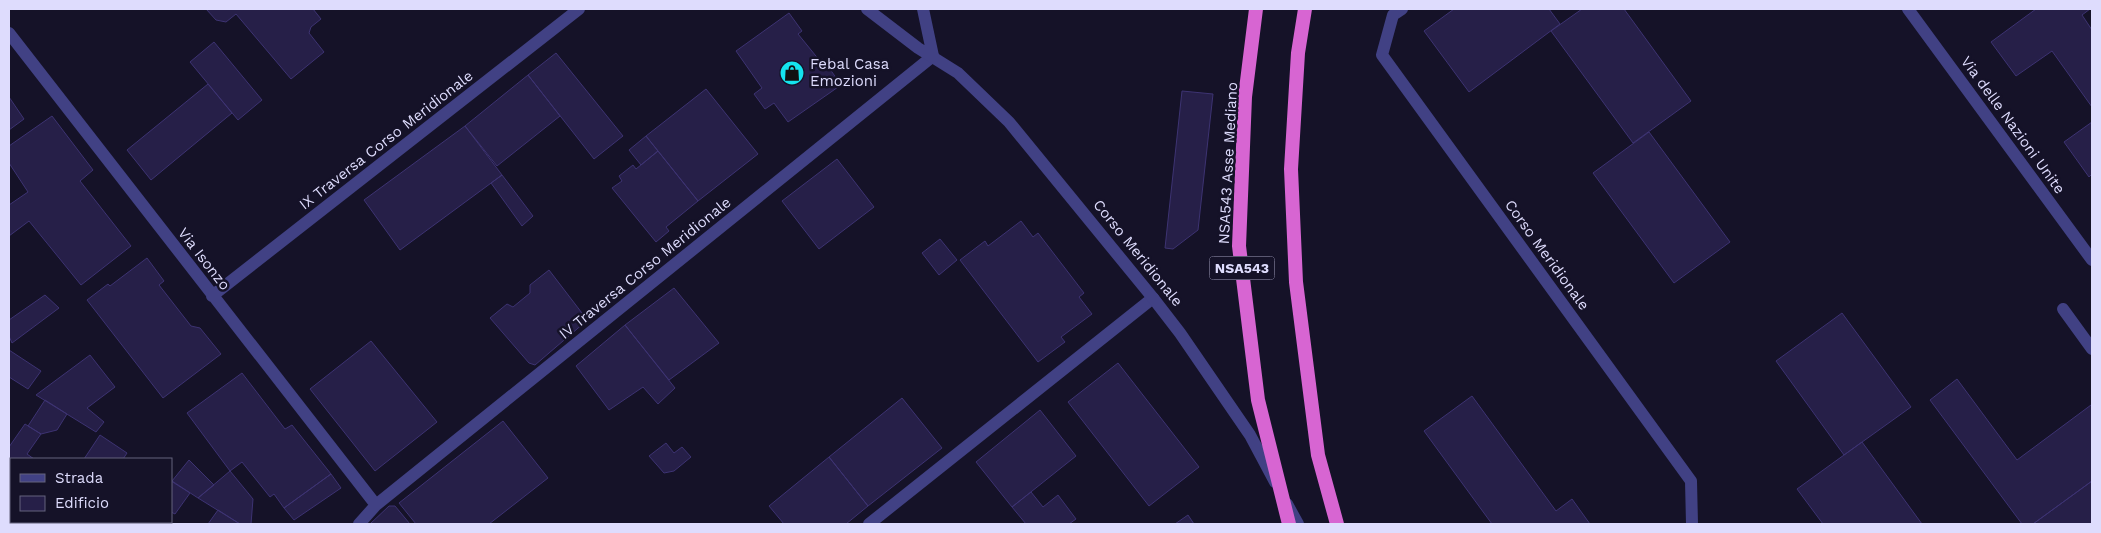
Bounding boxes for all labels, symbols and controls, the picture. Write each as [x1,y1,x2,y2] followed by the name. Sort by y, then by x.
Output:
[1957,53,2069,197] street label: Via delle Nazioni Unite
[810,55,890,90] place label: Febal Casa Emozioni
[779,60,805,86] shop icon: Febal Casa Emozioni
[296,67,476,213] street label: IX Traversa Corso Meridionale
[1215,81,1241,245] street label: NSA543 Asse Mediano
[555,193,735,343] street label: IV Traversa Corso Meridionale
[1089,196,1187,310] street label: Corso Meridionale
[1501,196,1593,314] street label: Corso Meridionale
[174,224,234,294] street label: Via Isonzo
[1210,256,1274,280] road number: NSA543
[10,458,172,523] legend
[55,469,104,487] text: Strada
[55,494,109,512] text: Edificio

